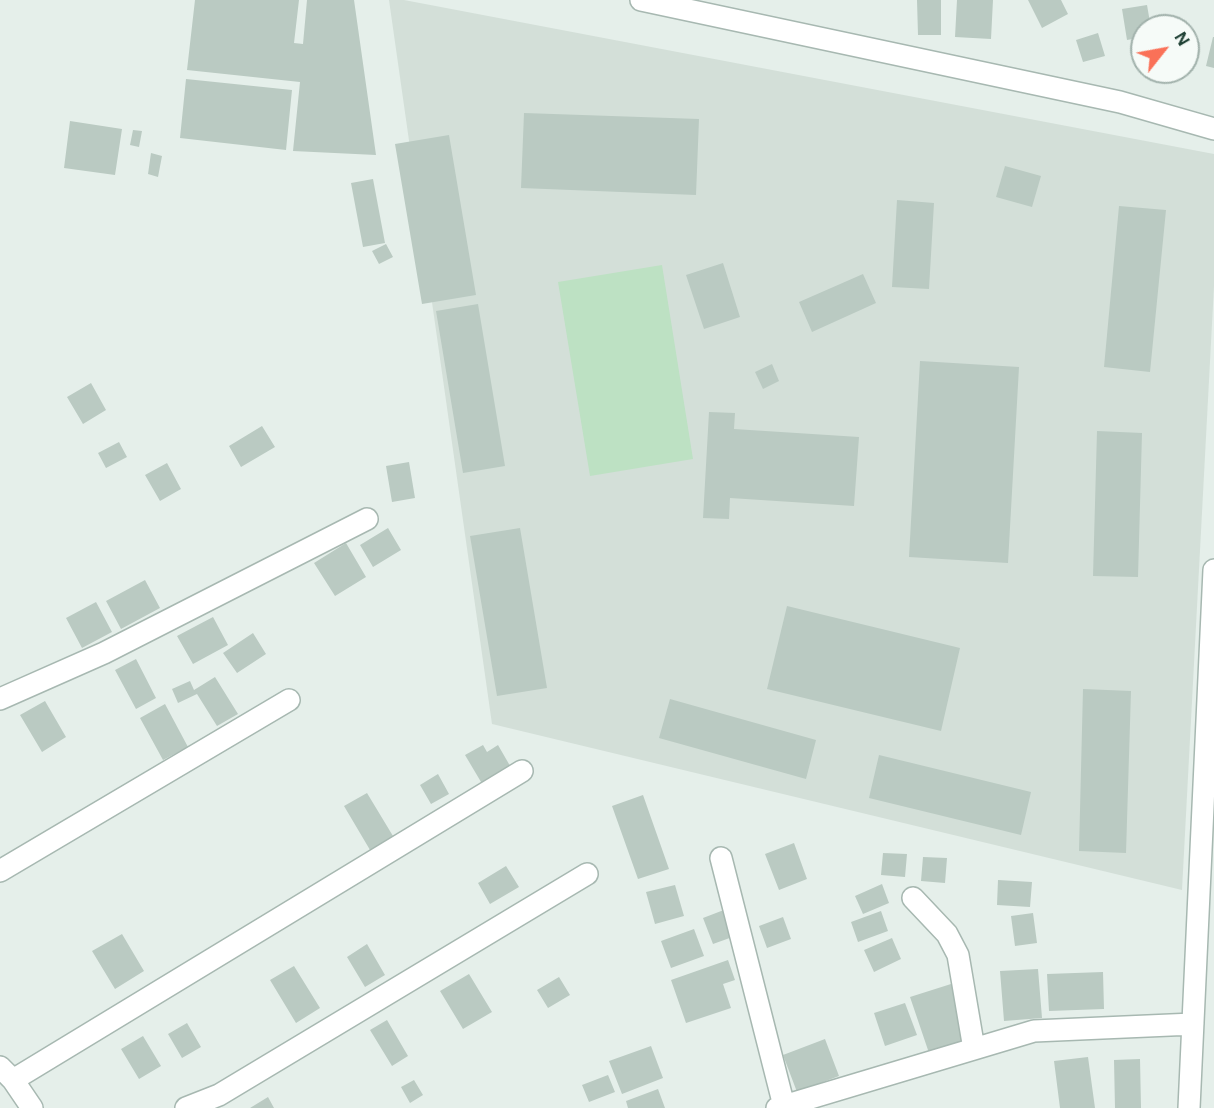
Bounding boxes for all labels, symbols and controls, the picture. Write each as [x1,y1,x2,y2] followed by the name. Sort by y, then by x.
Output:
[1130,14,1200,84] north arrow
[1170,28,1193,50] text: N

